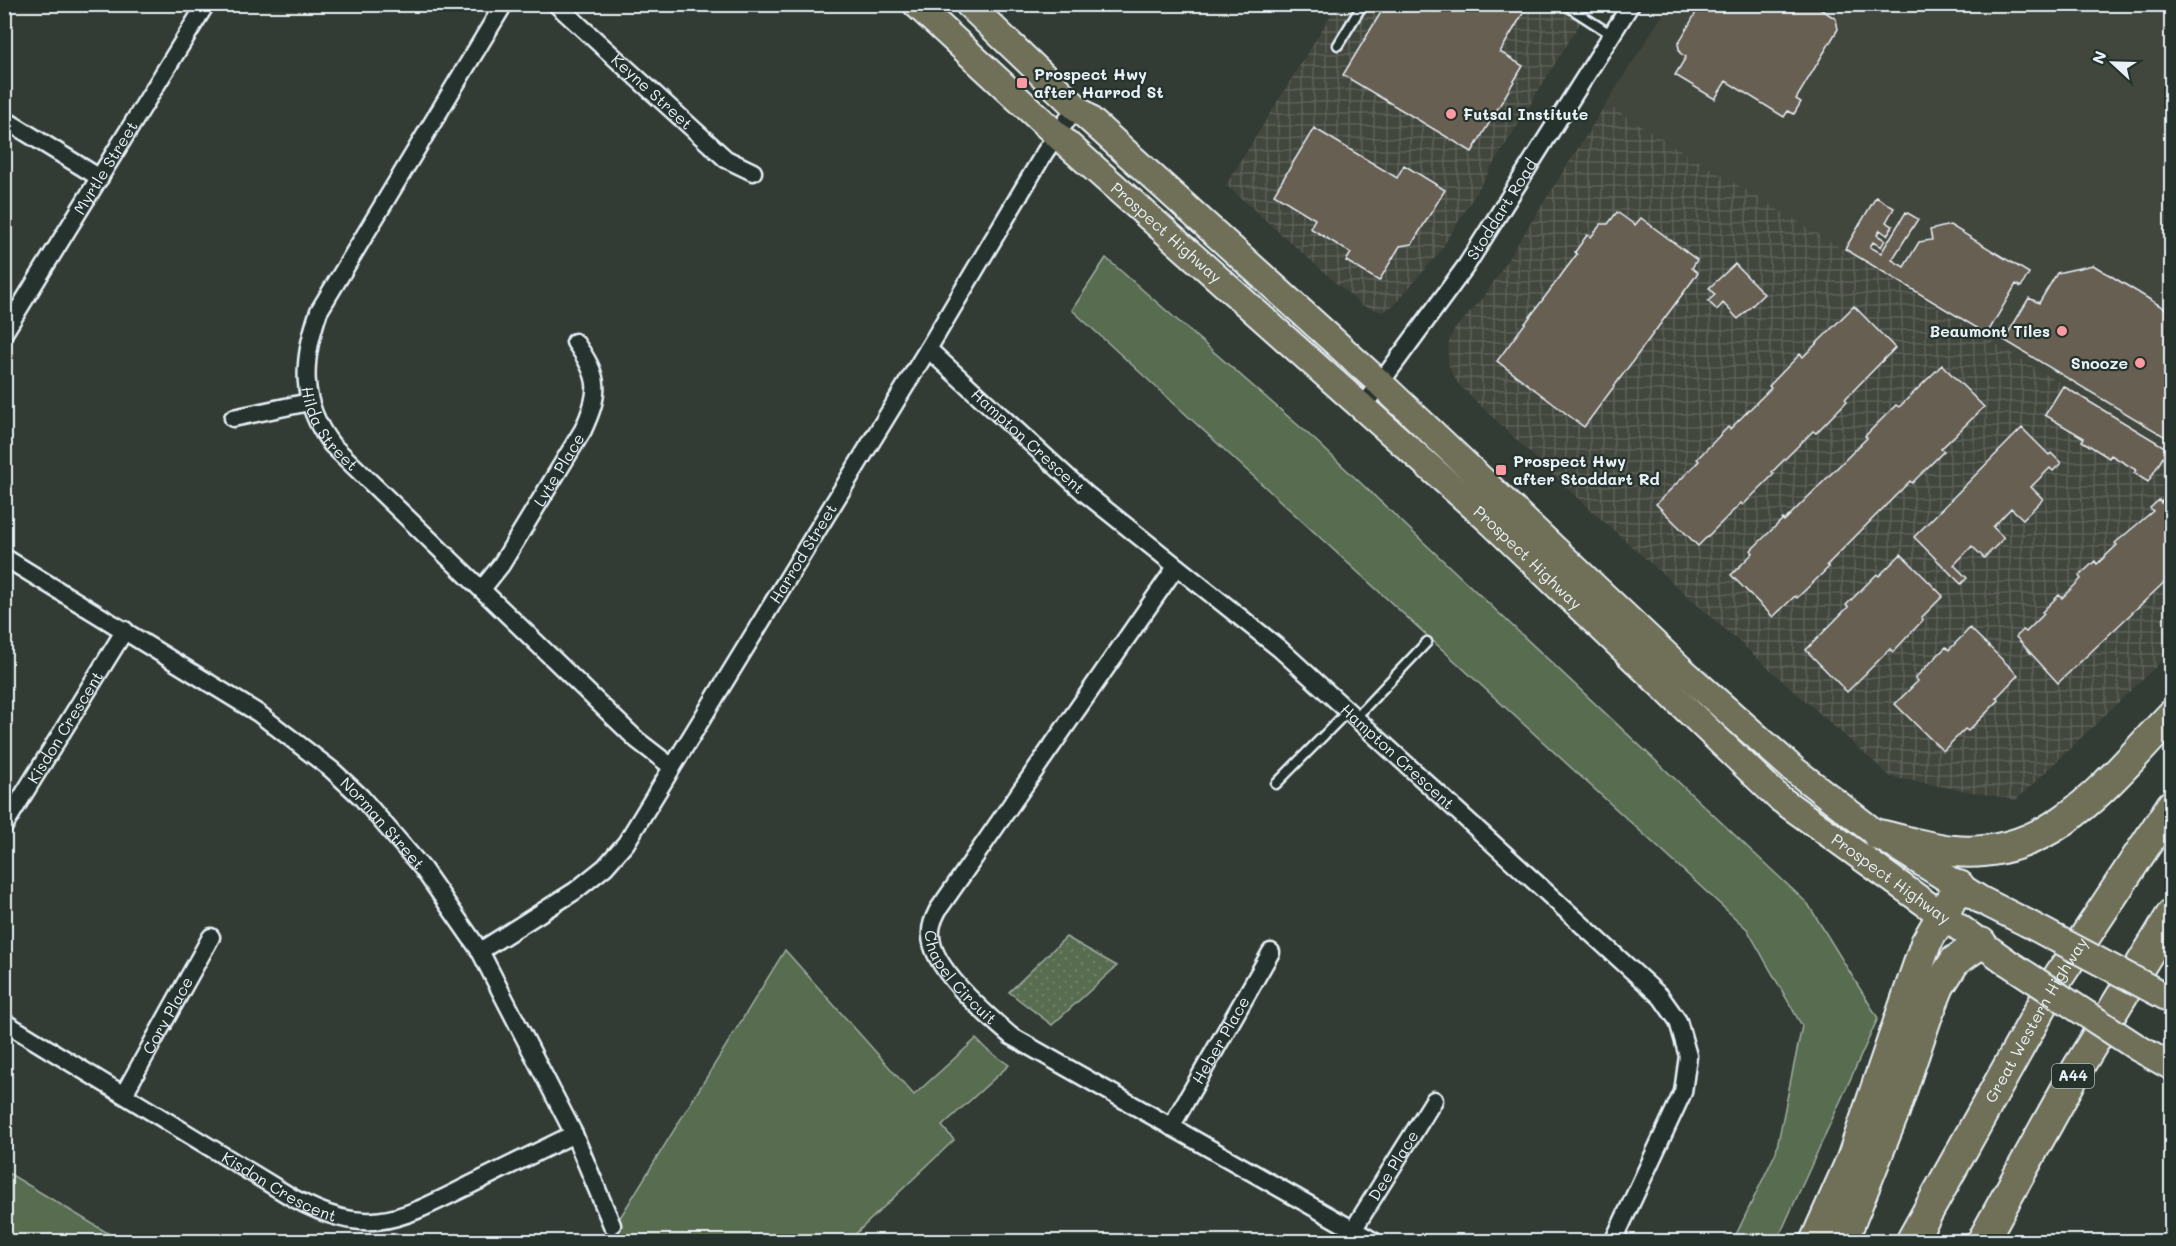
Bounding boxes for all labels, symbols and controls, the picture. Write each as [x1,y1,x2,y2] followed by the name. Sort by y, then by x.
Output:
[2083,33,2143,93] north arrow
[2087,48,2111,67] text: N
[607,49,697,134] street label: Keyne Street
[1034,63,1164,102] place label: Prospect Hwy after Harrod St
[1015,76,1029,90] marker: Prospect Hwy after Harrod St
[1463,103,1588,124] place label: Futsal Institute
[1444,107,1458,121] marker: Futsal Institute
[68,117,142,218] street label: Myrtle Street
[1461,154,1541,264] street label: Stoddart Road
[1107,177,1227,287] street label: Prospect Highway
[1929,320,2050,341] place label: Beaumont Tiles
[2055,324,2069,338] marker: Beaumont Tiles
[2071,352,2128,373] place label: Snooze
[2133,356,2147,370] marker: Snooze
[967,383,1090,498] street label: Hampton Crescent
[297,385,363,475] street label: Hilda Street
[528,429,589,510] street label: Lyte Place
[1513,450,1660,489] place label: Prospect Hwy after Stoddart Rd
[1494,463,1508,477] marker: Prospect Hwy after Stoddart Rd
[764,499,841,607] street label: Harrod Street
[1470,500,1587,614] street label: Prospect Highway
[22,667,107,787] street label: Kisdon Crescent
[1337,699,1459,813] street label: Hampton Crescent
[336,772,430,874] street label: Norman Street
[1828,828,1955,928] street label: Prospect Highway
[920,929,1002,1029] street label: Chapel Circuit
[1980,933,2092,1106] street label: Great Western Highway
[137,973,197,1058] street label: Cory Place
[1187,992,1254,1088] street label: Heber Place
[2052,1064,2094,1088] road number: A44
[1363,1126,1423,1204] street label: Dee Place
[218,1146,339,1226] street label: Kisdon Crescent

